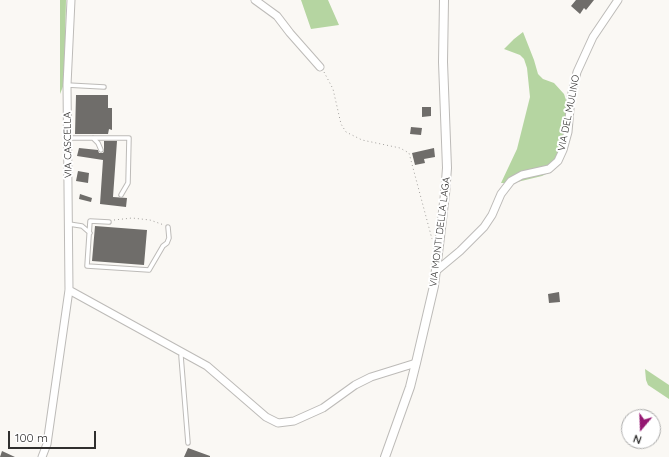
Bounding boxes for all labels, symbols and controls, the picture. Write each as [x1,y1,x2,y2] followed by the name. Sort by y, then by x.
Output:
[556,74,582,152] street label: VIA DEL MULINO
[61,112,75,178] street label: VIA CASCELLA
[427,176,453,288] street label: VIA MONTI DELLA LAGA
[621,409,661,449] north arrow
[10,423,98,449] scale bar
[15,430,48,445] text: 100 m
[631,431,644,447] text: N

